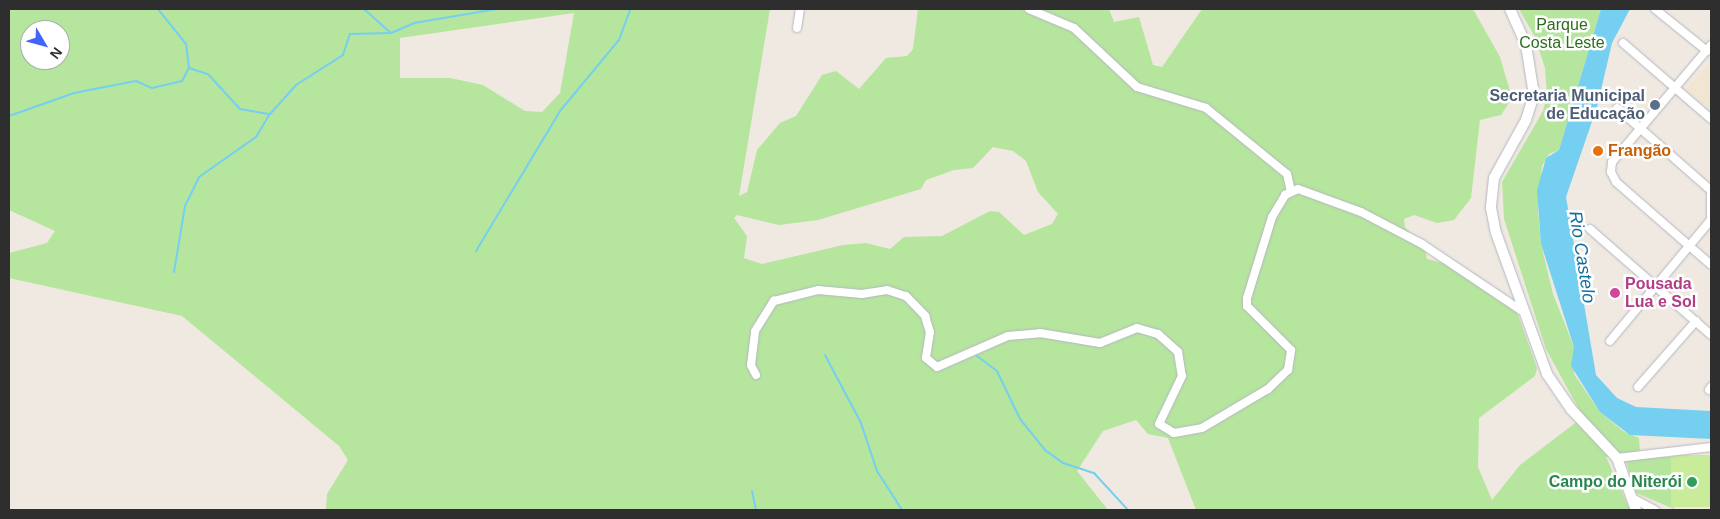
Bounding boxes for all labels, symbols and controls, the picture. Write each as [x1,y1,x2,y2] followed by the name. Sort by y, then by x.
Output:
[1519,15,1605,53] park label: Parque Costa Leste
[20,20,70,70] north arrow
[47,45,66,62] text: N
[1489,86,1645,124] place label: Secretaria Municipal de Educação
[1649,99,1661,111] marker: Secretaria Municipal de Educação
[1608,141,1671,161] place label: Frangão
[1592,145,1604,157] marker: Frangão
[1564,209,1600,305] water label: Rio Castelo
[1625,274,1696,312] place label: Pousada Lua e Sol
[1609,287,1621,299] marker: Pousada Lua e Sol
[1549,472,1682,492] place label: Campo do Niterói
[1686,476,1698,488] marker: Campo do Niterói

